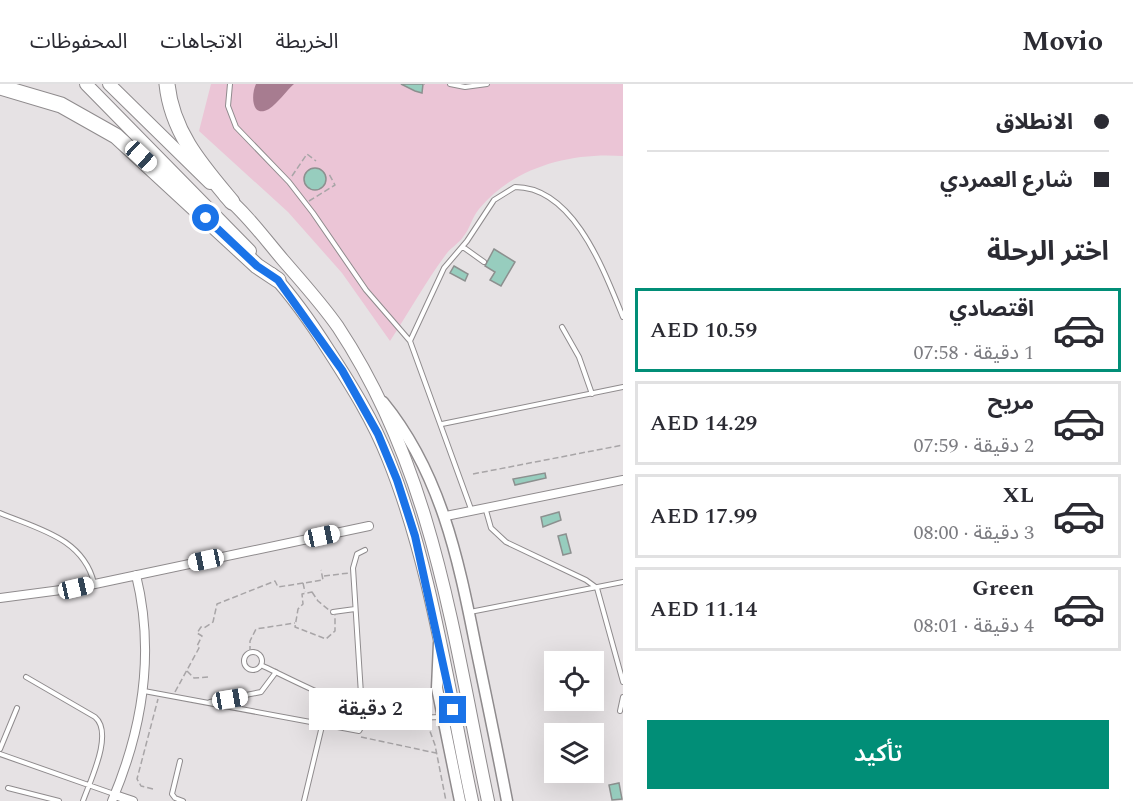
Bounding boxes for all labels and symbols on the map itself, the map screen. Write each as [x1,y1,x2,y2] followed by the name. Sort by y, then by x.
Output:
[122,137,160,175] car
[192,204,219,231] route start
[303,523,341,549] car
[187,547,225,573] car
[56,575,96,601] car
[211,687,249,711] car
[309,689,432,731] callout: 2 دقيقة
[439,696,466,723] route end

